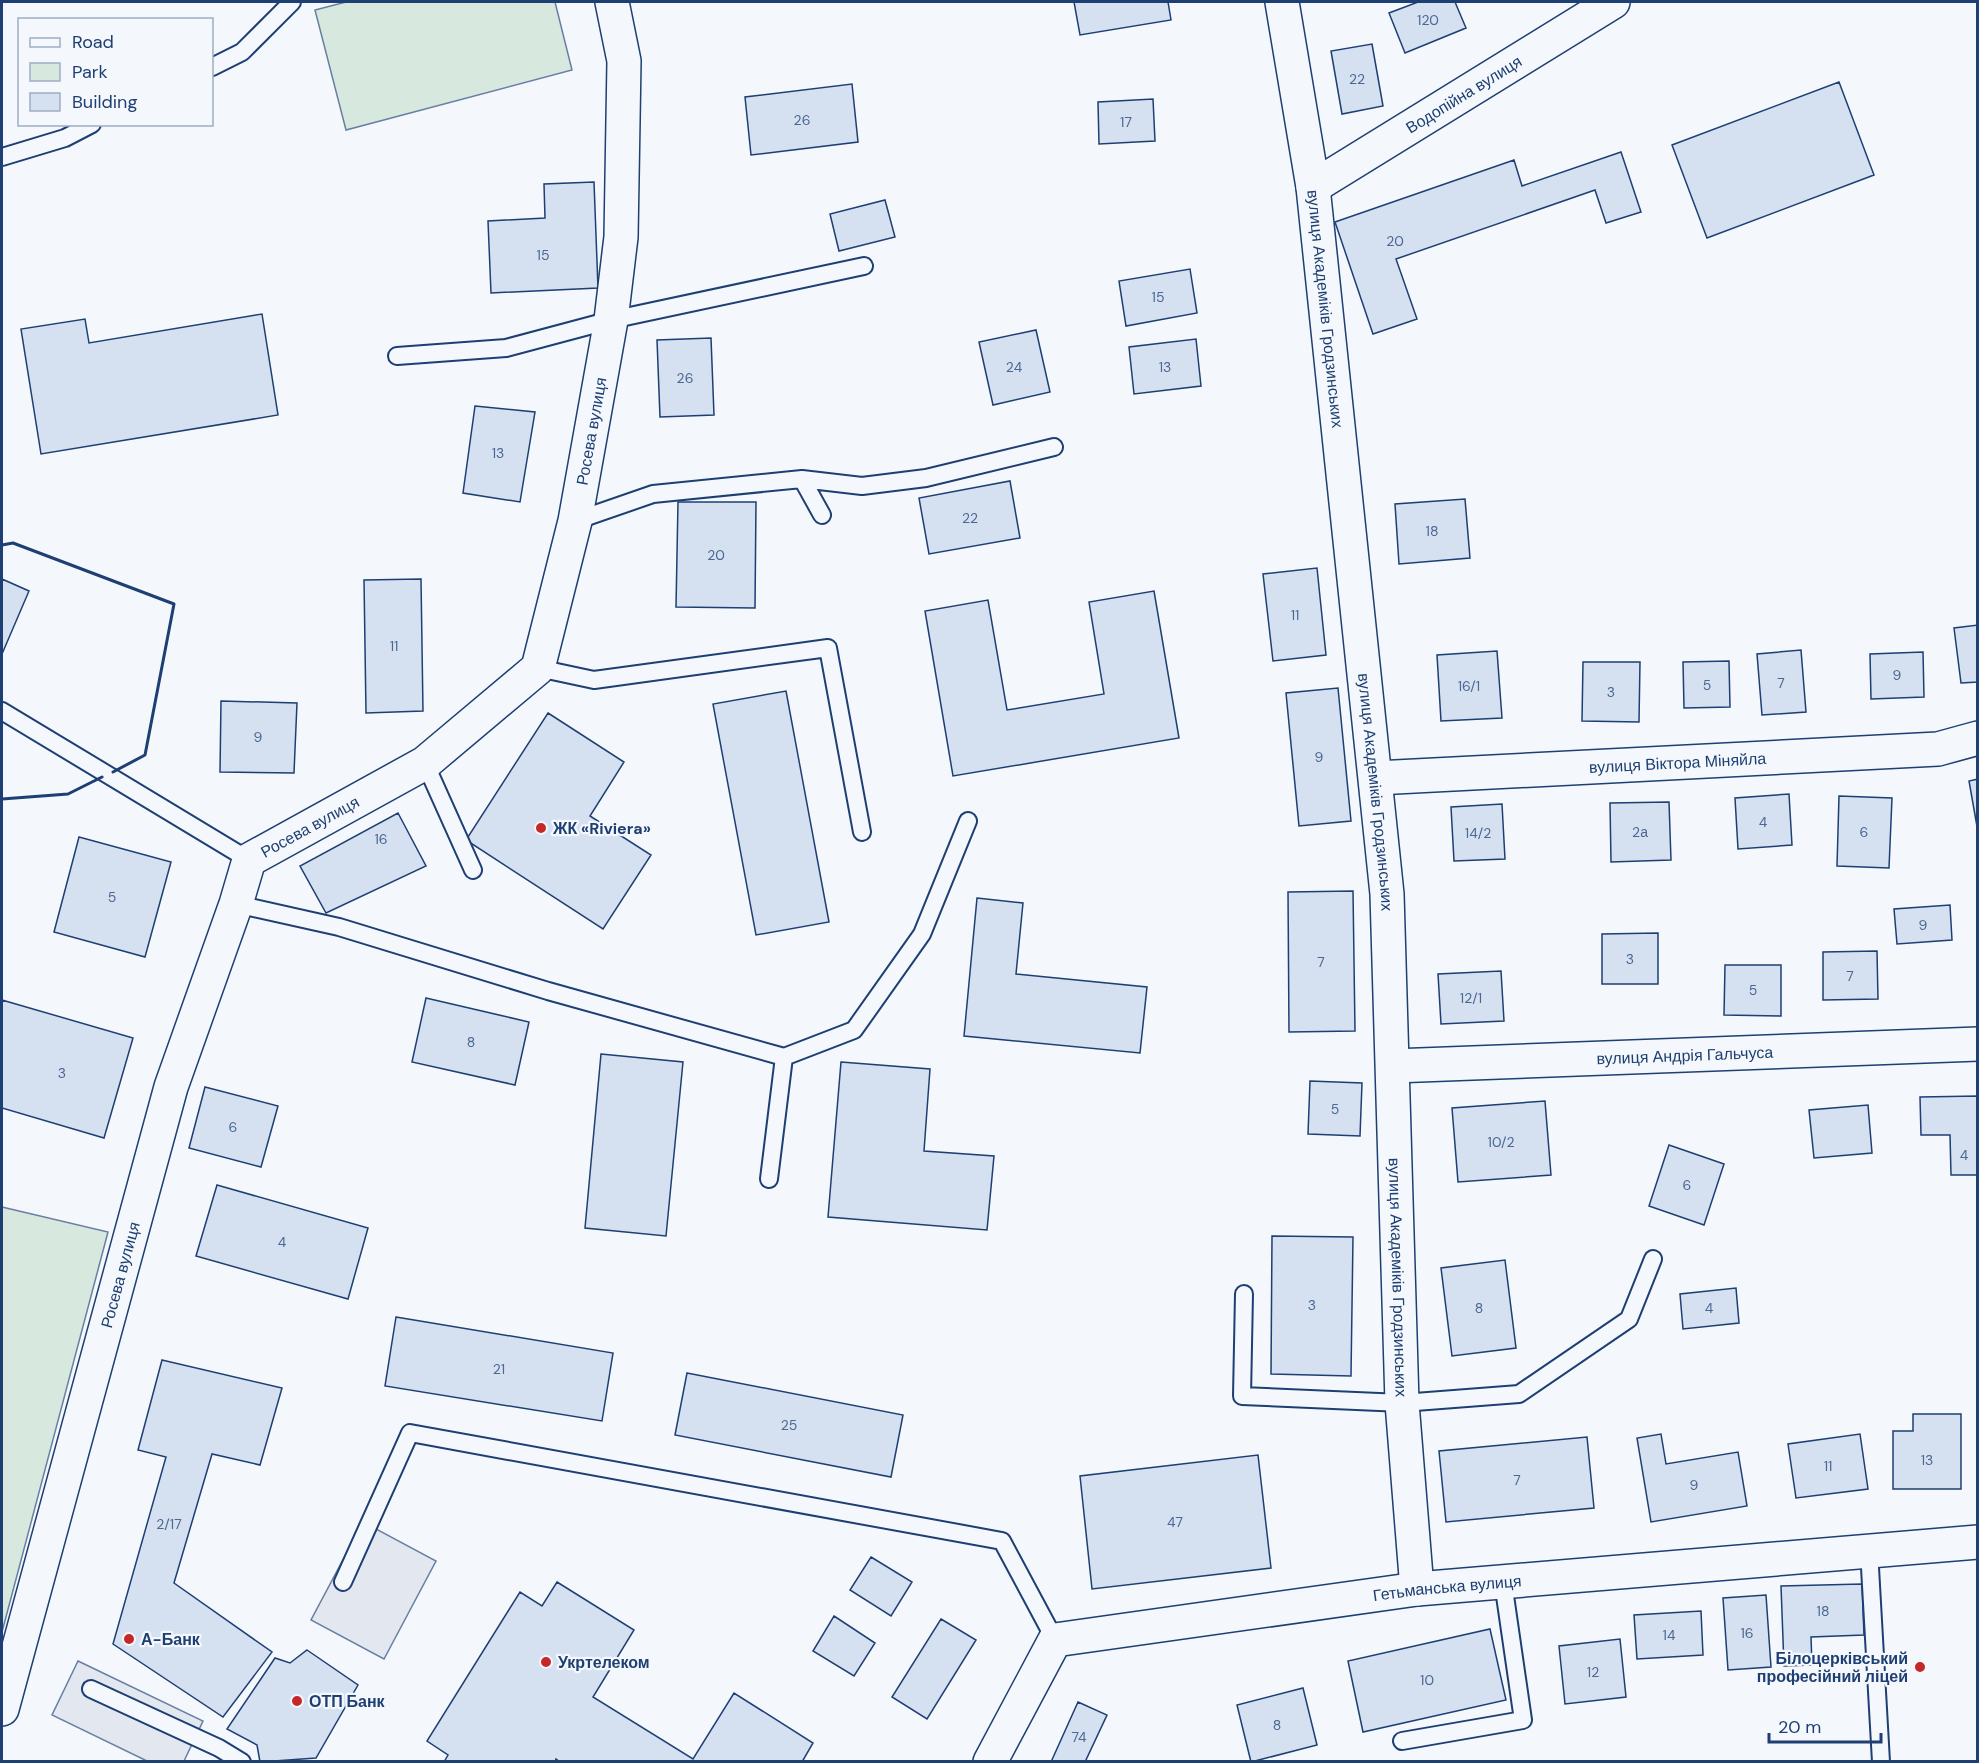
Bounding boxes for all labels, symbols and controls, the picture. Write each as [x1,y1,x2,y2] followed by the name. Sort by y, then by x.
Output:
[1417,11,1439,29] house number: 120
[18,18,213,126] legend
[72,30,114,54] text: Road
[1402,50,1526,138] street label: Водопійна вулиця
[72,60,108,84] text: Park
[1349,70,1365,88] house number: 22
[72,90,137,114] text: Building
[794,111,810,129] house number: 26
[1120,113,1132,131] house number: 17
[1303,189,1349,429] street label: вулиця Академіків Гродзинських
[1386,232,1404,250] house number: 20
[537,246,549,264] house number: 15
[1152,288,1164,306] house number: 15
[1006,358,1023,376] house number: 24
[1159,358,1171,376] house number: 13
[677,369,693,387] house number: 26
[571,376,611,487] street label: Росева вулиця
[492,444,504,462] house number: 13
[962,509,978,527] house number: 22
[1426,522,1438,540] house number: 18
[707,546,725,564] house number: 20
[1291,606,1299,624] house number: 11
[390,637,398,655] house number: 11
[1893,666,1902,684] house number: 9
[1353,672,1398,911] street label: вулиця Академіків Гродзинських
[1777,674,1785,692] house number: 7
[1703,676,1711,694] house number: 5
[1458,677,1480,695] house number: 16/1
[1607,683,1615,701] house number: 3
[254,728,263,746] house number: 9
[1588,747,1767,777] street label: вулиця Віктора Міняйла
[1315,748,1324,766] house number: 9
[257,791,363,862] street label: Росева вулиця
[1759,813,1768,831] house number: 4
[552,818,651,839] place label: ЖК «Riviera»
[534,821,548,835] marker: ЖК «Riviera»
[1632,823,1648,841] house number: 2а
[1860,823,1868,841] house number: 6
[1465,824,1491,842] house number: 14/2
[374,830,388,848] house number: 16
[108,888,116,906] house number: 5
[1919,916,1928,934] house number: 9
[1626,950,1634,968] house number: 3
[1317,953,1325,971] house number: 7
[1846,967,1854,985] house number: 7
[1749,981,1757,999] house number: 5
[1460,989,1482,1007] house number: 12/1
[467,1033,475,1051] house number: 8
[1596,1041,1774,1069] street label: вулиця Андрія Гальчуса
[58,1064,66,1082] house number: 3
[1331,1100,1339,1118] house number: 5
[229,1118,237,1136] house number: 6
[1488,1133,1514,1151] house number: 10/2
[1960,1146,1969,1164] house number: 4
[1384,1158,1412,1397] street label: вулиця Академіків Гродзинських
[1683,1176,1691,1194] house number: 6
[96,1219,144,1330] street label: Росева вулиця
[278,1233,287,1251] house number: 4
[1308,1296,1316,1314] house number: 3
[1475,1299,1483,1317] house number: 8
[1705,1299,1714,1317] house number: 4
[493,1360,505,1378] house number: 21
[781,1416,797,1434] house number: 25
[1921,1451,1933,1469] house number: 13
[1824,1457,1832,1475] house number: 11
[1513,1471,1521,1489] house number: 7
[1690,1476,1699,1494] house number: 9
[1167,1513,1183,1531] house number: 47
[156,1515,182,1533] house number: 2/17
[1372,1570,1522,1606] street label: Гетьманська вулиця
[1817,1602,1829,1620] house number: 18
[1740,1624,1754,1642] house number: 16
[1663,1626,1676,1644] house number: 14
[141,1629,201,1650] place label: А-Банк
[122,1632,136,1646] marker: А-Банк
[1757,1648,1908,1687] place label: Білоцерківський професійний ліцей
[558,1652,650,1673] place label: Укртелеком
[539,1655,553,1669] marker: Укртелеком
[1913,1660,1927,1674] marker: Білоцерківський професійний ліцей
[1587,1663,1599,1681] house number: 12
[1420,1671,1434,1689] house number: 10
[309,1691,386,1712] place label: ОТП Банк
[290,1694,304,1708] marker: ОТП Банк
[1769,1706,1882,1744] scale bar
[1778,1715,1821,1739] text: 20 m
[1273,1716,1281,1734] house number: 8
[1071,1728,1087,1746] house number: 74

